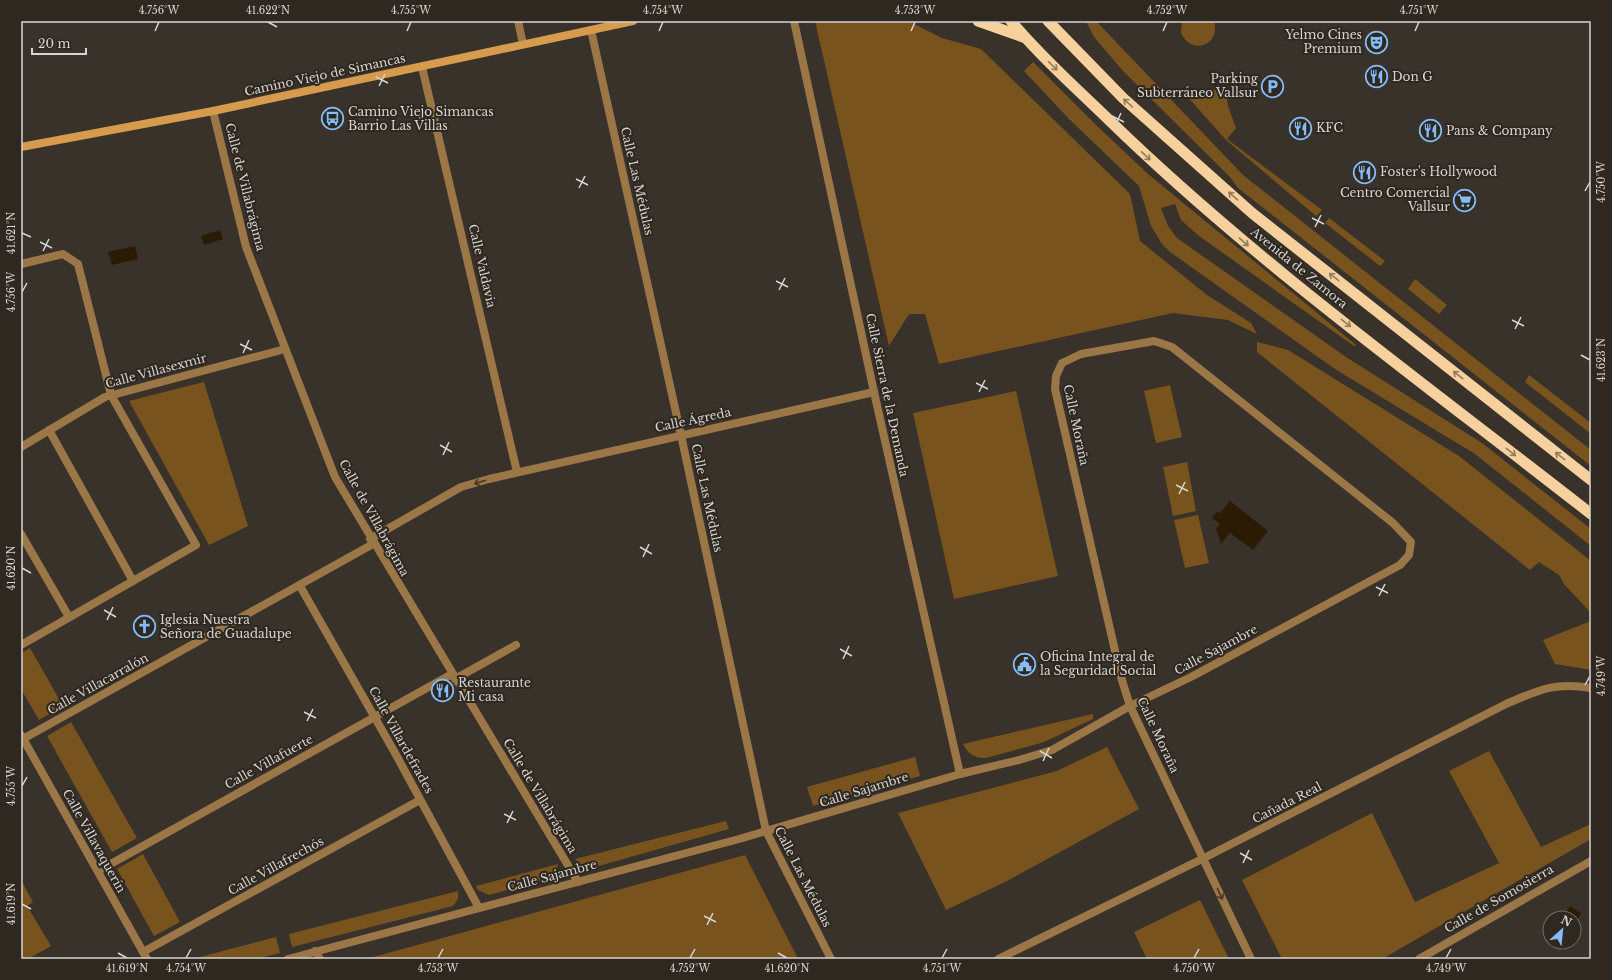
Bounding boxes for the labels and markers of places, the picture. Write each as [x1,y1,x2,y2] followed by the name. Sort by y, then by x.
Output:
[1284,27,1362,56] place label: Yelmo Cines Premium
[1364,29,1390,55] theatre icon: Yelmo Cines Premium
[1363,64,1389,90] restaurant icon: Don G
[1392,69,1433,84] place label: Don G
[1137,71,1259,100] place label: Parking Subterráneo Vallsur
[1260,73,1286,99] parking icon: Parking Subterráneo Vallsur
[348,104,494,133] place label: Camino Viejo Simancas Barrio Las Villas
[319,106,345,132] bus stop icon: Camino Viejo Simancas Barrio Las Villas
[1288,115,1314,141] restaurant icon: KFC
[1417,118,1443,144] restaurant icon: Pans & Company
[1316,120,1343,135] place label: KFC
[1446,123,1553,138] place label: Pans & Company
[1352,159,1378,185] restaurant icon: Foster's Hollywood
[1380,164,1497,179] place label: Foster's Hollywood
[1340,185,1450,214] place label: Centro Comercial Vallsur
[1452,187,1478,213] supermarket icon: Centro Comercial Vallsur
[160,612,292,641] place label: Iglesia Nuestra Señora de Guadalupe
[132,614,158,640] church icon: Iglesia Nuestra Señora de Guadalupe
[1040,649,1157,678] place label: Oficina Integral de la Seguridad Social
[1012,651,1038,677] public building icon: Oficina Integral de la Seguridad Social
[458,675,531,704] place label: Restaurante Mi casa
[429,677,455,703] restaurant icon: Restaurante Mi casa

